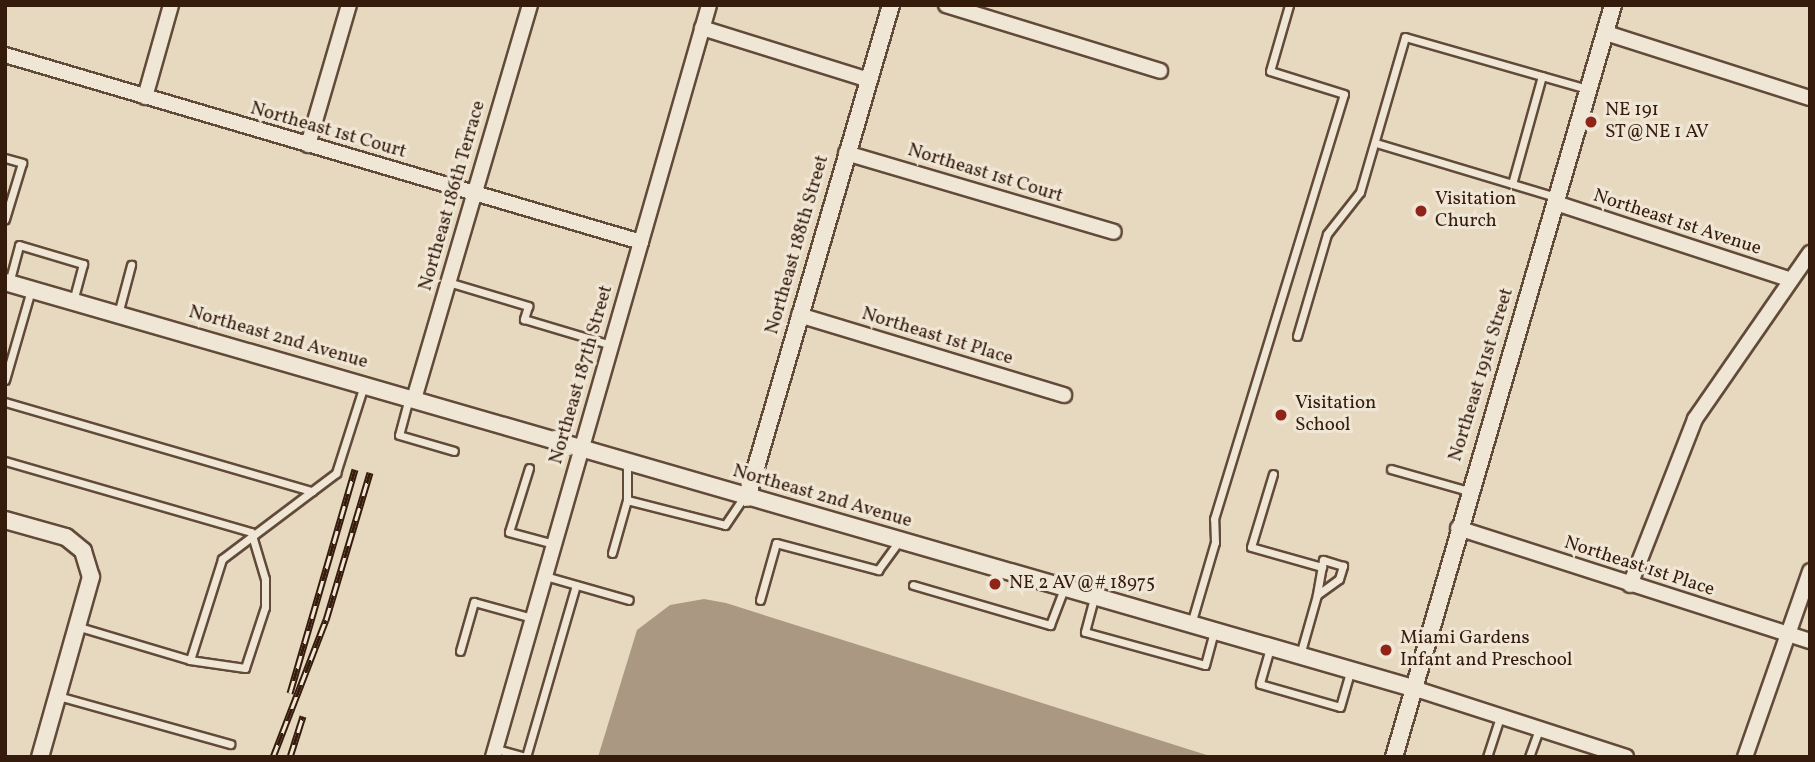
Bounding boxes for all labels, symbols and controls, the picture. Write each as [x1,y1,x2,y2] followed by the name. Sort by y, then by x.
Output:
[247,98,409,164] street label: Northeast 1st Court
[415,98,491,294] street label: Northeast 186th Terrace
[1605,100,1709,144] place label: NE 191 ST@NE 1 AV
[1583,114,1599,130] marker: NE 191 ST@NE 1 AV
[905,140,1065,208] street label: Northeast 1st Court
[761,153,835,337] street label: Northeast 188th Street
[1590,185,1764,261] street label: Northeast 1st Avenue
[1435,189,1516,233] place label: Visitation Church
[1413,203,1429,219] marker: Visitation Church
[546,283,618,467] street label: Northeast 187th Street
[1445,285,1519,465] street label: Northeast 191st Street
[186,301,370,375] street label: Northeast 2nd Avenue
[859,303,1015,371] street label: Northeast 1st Place
[1295,393,1376,437] place label: Visitation School
[1273,407,1289,423] marker: Visitation School
[730,460,914,534] street label: Northeast 2nd Avenue
[1561,532,1717,602] street label: Northeast 1st Place
[1009,573,1155,595] place label: NE 2 AV@# 18975
[987,576,1003,592] marker: NE 2 AV@# 18975
[1400,628,1572,672] place label: Miami Gardens Infant and Preschool
[1378,642,1394,658] marker: Miami Gardens Infant and Preschool

